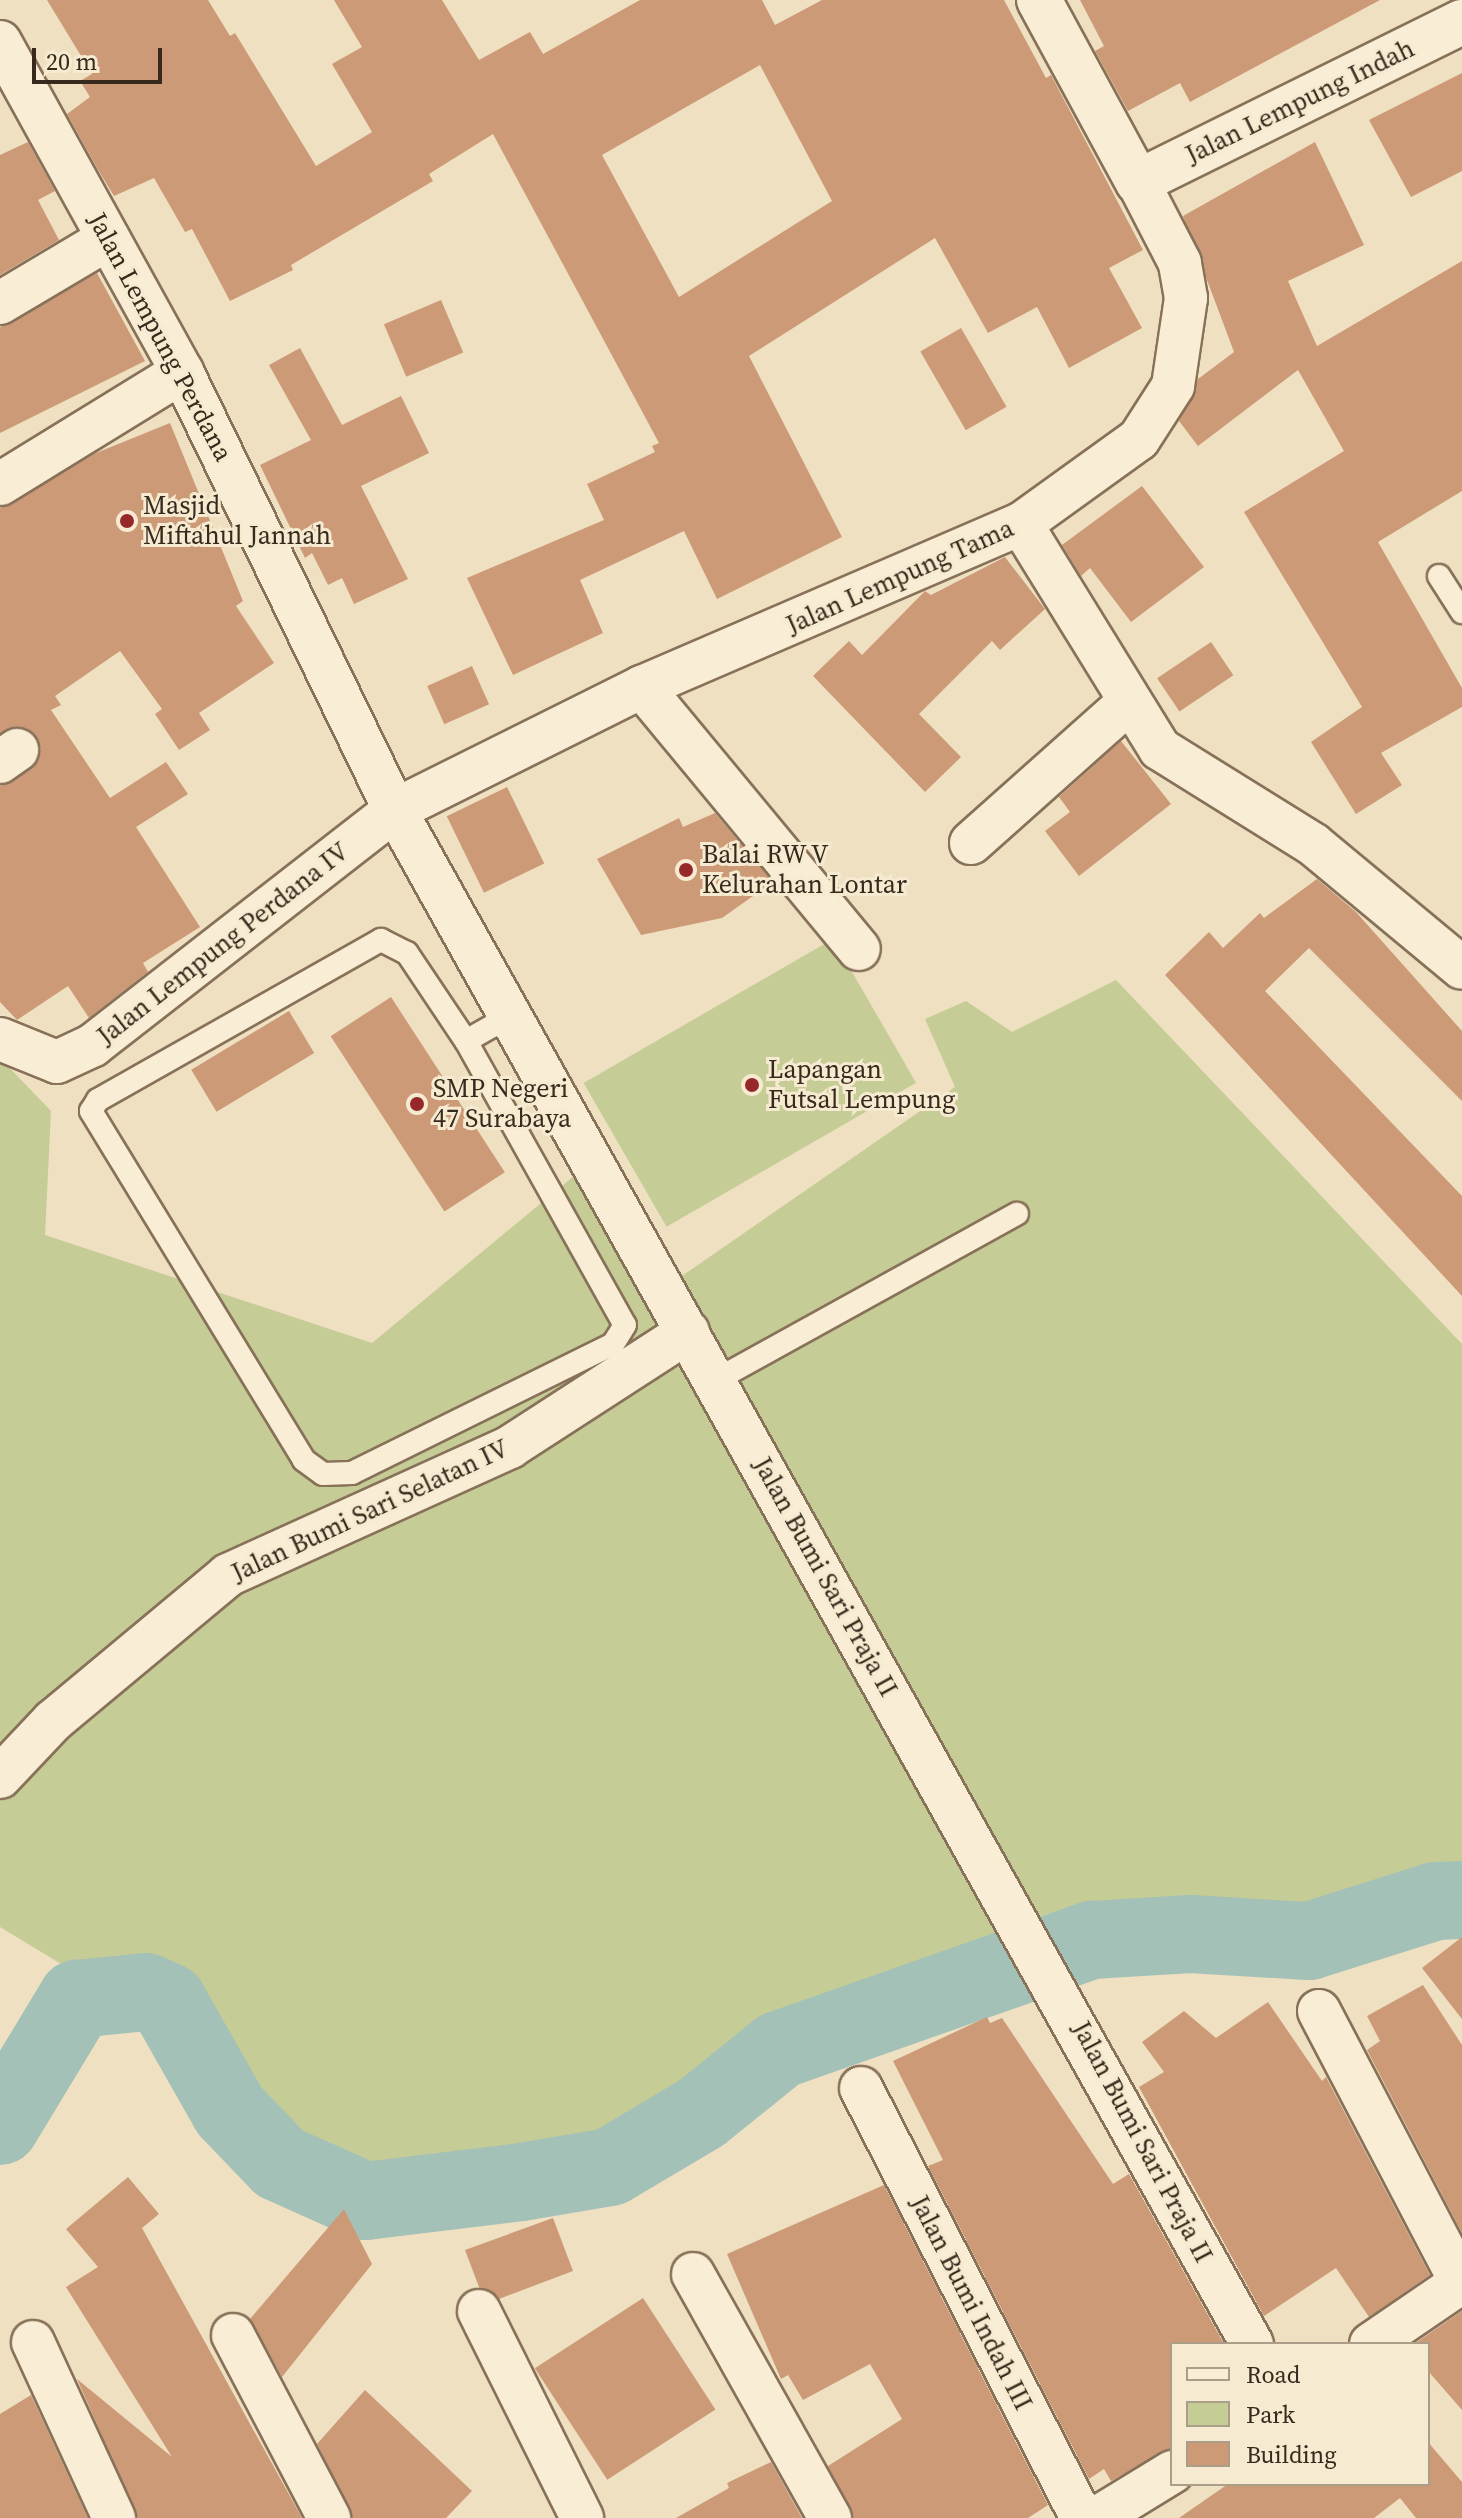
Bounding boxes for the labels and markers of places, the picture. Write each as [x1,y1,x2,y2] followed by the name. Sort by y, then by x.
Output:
[143,490,331,552] place label: Masjid Miftahul Jannah
[118,512,136,530] marker: Masjid Miftahul Jannah
[702,839,907,900] place label: Balai RW V Kelurahan Lontar
[677,861,695,879] marker: Balai RW V Kelurahan Lontar
[768,1054,956,1116] place label: Lapangan Futsal Lempung
[433,1073,571,1134] place label: SMP Negeri 47 Surabaya
[743,1076,761,1094] marker: Lapangan Futsal Lempung
[408,1095,426,1113] marker: SMP Negeri 47 Surabaya

